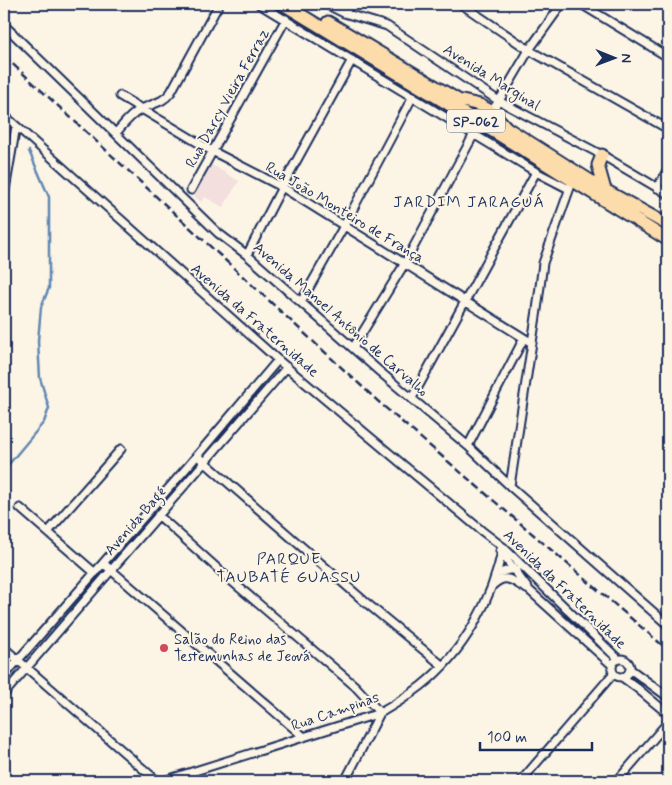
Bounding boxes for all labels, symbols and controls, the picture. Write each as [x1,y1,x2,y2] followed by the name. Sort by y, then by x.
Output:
[181,25,274,172] street label: Rua Darcy Vieira Ferraz
[590,32,640,82] north arrow
[439,40,544,117] street label: Avenida Marginal
[617,53,635,63] text: N
[447,110,505,132] road number: SP-062
[261,157,428,268] street label: Rua João Monteiro de França
[393,192,545,213] district label: JARDIM JARAGUÁ
[249,238,432,401] street label: Avenida Manoel Antônio de Carvalho
[186,259,323,382] street label: Avenida da Fraternidade
[100,483,172,561] street label: Avenida Bagé
[498,526,630,654] street label: Avenida da Fraternidade
[217,549,361,588] district label: PARQUE TAUBATÉ GUASSU
[174,630,310,667] place label: Salão do Reino das Testemunhas de Jeová
[158,642,170,654] marker: Salão do Reino das Testemunhas de Jeová
[289,687,382,736] street label: Rua Campinas
[480,720,592,752] scale bar
[487,728,527,748] text: 100 m

